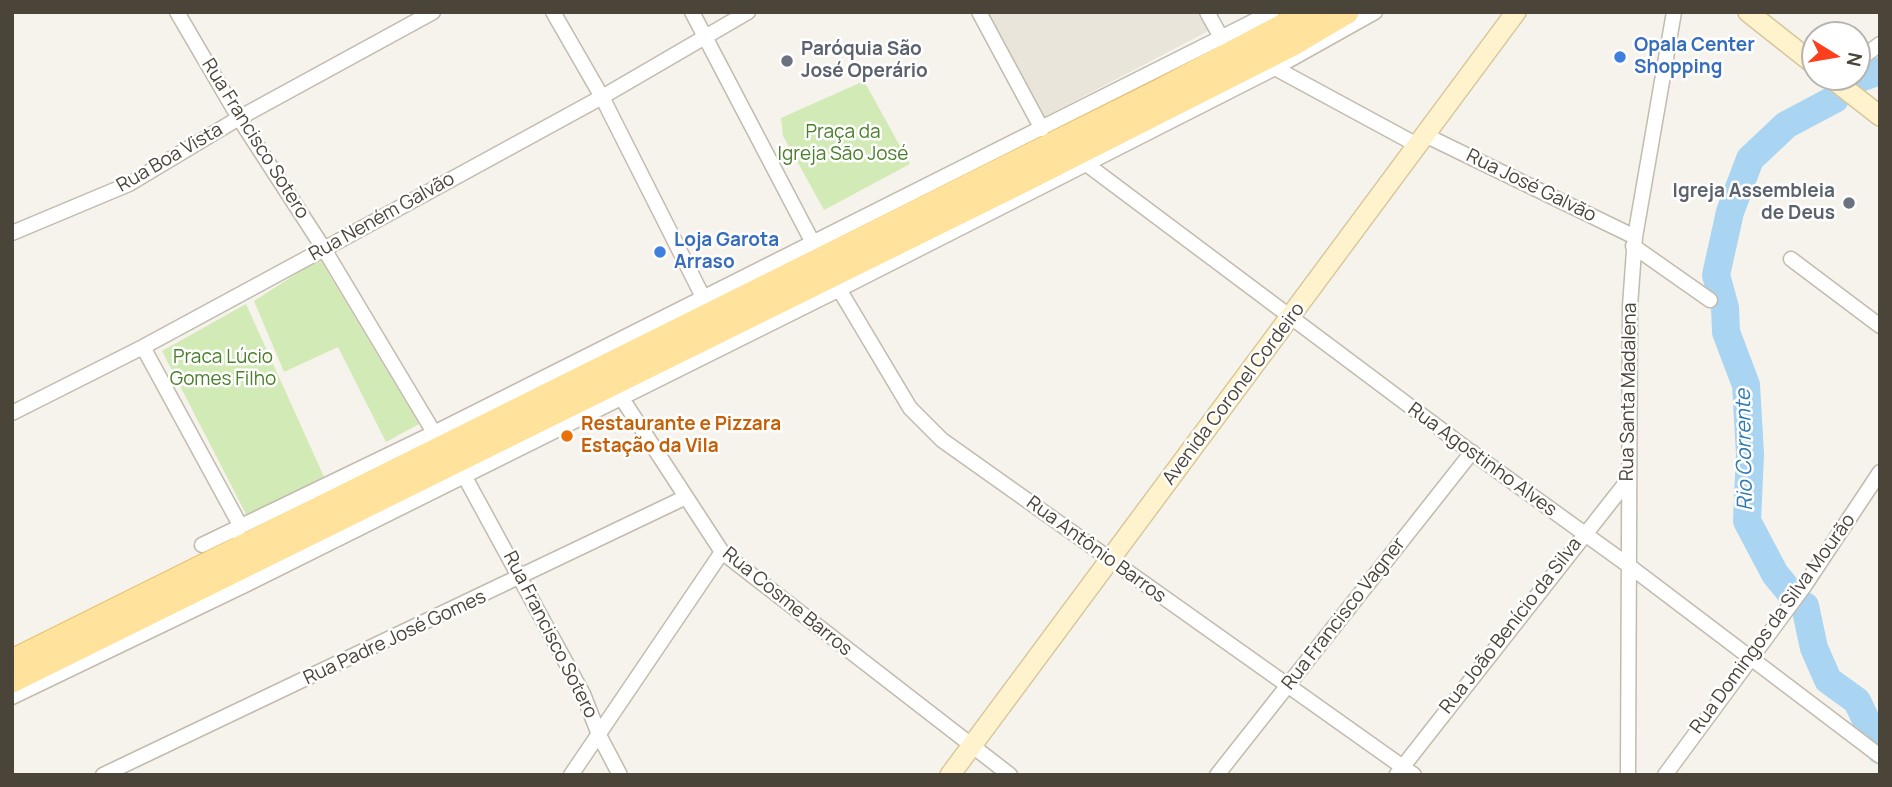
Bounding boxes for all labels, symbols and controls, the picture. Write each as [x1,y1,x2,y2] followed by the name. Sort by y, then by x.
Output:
[1801,21,1871,91] north arrow
[1634,35,1755,79] place label: Opala Center Shopping
[801,39,928,83] place label: Paróquia São José Operário
[1612,49,1628,65] marker: Opala Center Shopping
[1841,50,1869,69] text: N
[779,53,795,69] marker: Paróquia São José Operário
[196,55,314,223] street label: Rua Francisco Sotero
[113,118,227,198] street label: Rua Boa Vista
[778,122,908,166] park label: Praça da Igreja São José
[1462,145,1600,227] street label: Rua José Galvão
[305,168,459,266] street label: Rua Neném Galvão
[1673,181,1835,225] place label: Igreja Assembleia de Deus
[1841,195,1857,211] marker: Igreja Assembleia de Deus
[674,230,779,274] place label: Loja Garota Arraso
[652,244,668,260] marker: Loja Garota Arraso
[1158,298,1310,490] street label: Avenida Coronel Cordeiro
[1616,303,1642,481] street label: Rua Santa Madalena
[170,347,276,391] park label: Praca Lúcio Gomes Filho
[1731,389,1759,511] water label: Rio Corrente
[1403,398,1561,522] street label: Rua Agostinho Alves
[581,414,781,458] place label: Restaurante e Pizzara Estação da Vila
[559,428,575,444] marker: Restaurante e Pizzara Estação da Vila
[1022,492,1170,608] street label: Rua Antônio Barros
[1686,510,1860,738] street label: Rua Domingos da Silva Mourão
[1277,533,1411,695] street label: Rua Francisco Vagner
[1435,533,1587,719] street label: Rua João Benício da Silva
[718,543,856,661] street label: Rua Cosme Barros
[498,548,602,722] street label: Rua Francisco Sotero
[300,586,490,690] street label: Rua Padre José Gomes

